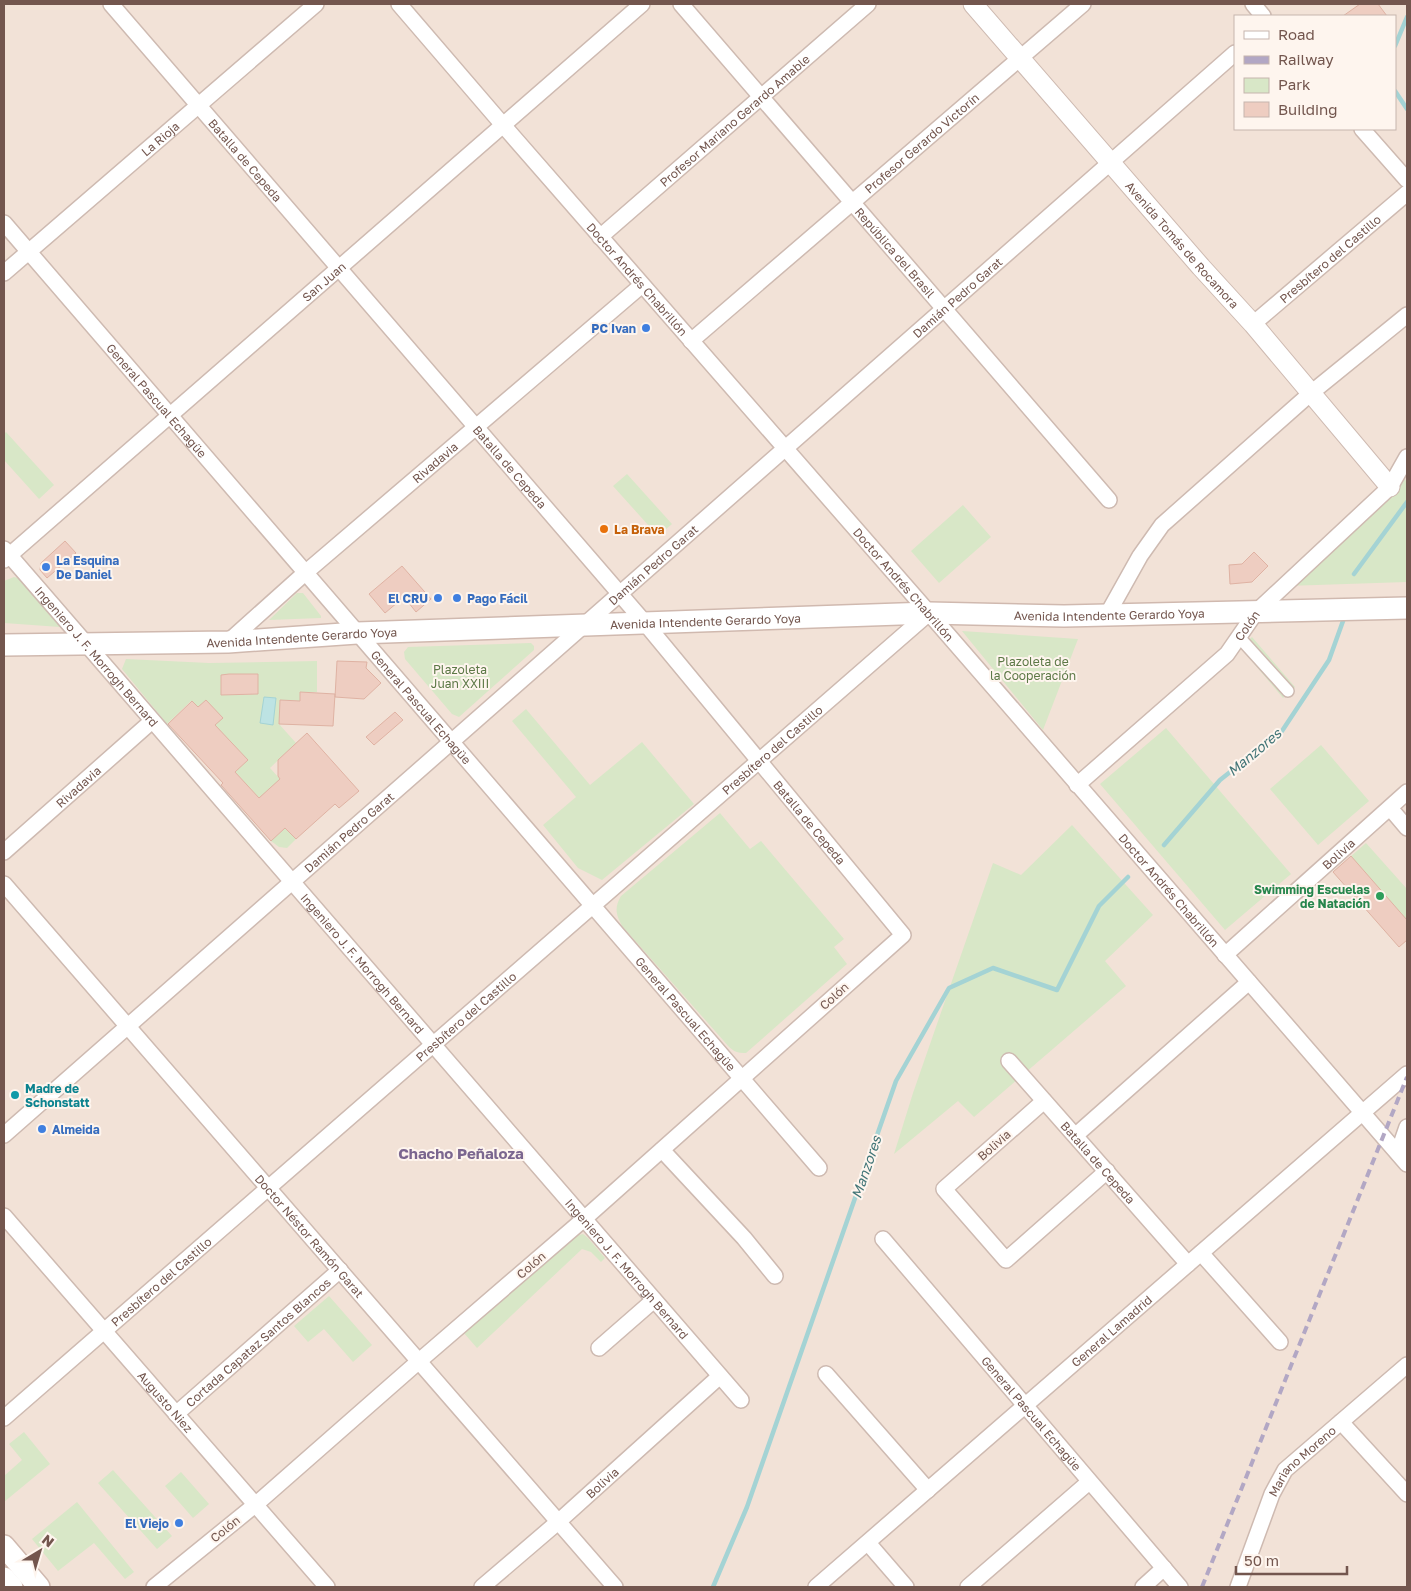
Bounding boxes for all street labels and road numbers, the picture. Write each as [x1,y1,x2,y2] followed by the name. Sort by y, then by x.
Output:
[656,51,812,189] street label: Profesor Mariano Gerardo Amable
[861,90,982,196] street label: Profesor Gerardo Victorín
[206,115,285,205] street label: Batalla de Cepeda
[138,118,182,159] street label: La Rioja
[1123,178,1242,311] street label: Avenida Tomás de Rocamora
[852,204,938,301] street label: República del Brasil
[1276,211,1384,306] street label: Presbítero del Castillo
[584,219,691,339] street label: Doctor Andrés Chabrillón
[909,254,1005,341] street label: Damián Pedro Garat
[299,258,349,304] street label: San Juan
[103,340,210,460] street label: General Pascual Echagüe
[470,422,550,511] street label: Batalla de Cepeda
[409,439,461,486] street label: Rivadavia
[605,521,701,608] street label: Damián Pedro Garat
[850,524,957,644] street label: Doctor Andrés Chabrillón
[32,583,162,730] street label: Ingeniero J. F. Morrogh Bernard
[1014,605,1205,624] street label: Avenida Intendente Gerardo Yoya
[1231,607,1263,643] street label: Colón
[610,610,801,632] street label: Avenida Intendente Gerardo Yoya
[206,624,397,650] street label: Avenida Intendente Gerardo Yoya
[368,647,475,767] street label: General Pascual Echagüe
[719,702,825,797] street label: Presbítero del Castillo
[52,762,104,810] street label: Rivadavia
[771,777,849,867] street label: Batalla de Cepeda
[301,788,397,875] street label: Damián Pedro Garat
[1116,830,1223,950] street label: Doctor Andrés Chabrillón
[1319,835,1358,872] street label: Bolivia
[298,890,428,1036] street label: Ingeniero J. F. Morrogh Bernard
[633,953,739,1074] street label: General Pascual Echagüe
[412,968,519,1064] street label: Presbítero del Castillo
[816,979,852,1013] street label: Colón
[1058,1118,1139,1207] street label: Batalla de Cepeda
[974,1127,1014,1163] street label: Bolivia
[252,1171,367,1301] street label: Doctor Néstor Ramón Garat
[562,1195,692,1342] street label: Ingeniero J. F. Morrogh Bernard
[108,1234,214,1329] street label: Presbítero del Castillo
[513,1248,549,1282] street label: Colón
[182,1274,334,1410] street label: Cortada Capataz Santos Blancos
[1068,1292,1155,1370] street label: General Lamadrid
[979,1353,1085,1474] street label: General Pascual Echagüe
[135,1368,196,1435] street label: Augusto Niez
[1265,1422,1339,1499] street label: Mariano Moreno
[582,1464,621,1501] street label: Bolivia
[207,1513,243,1545] street label: Colón

